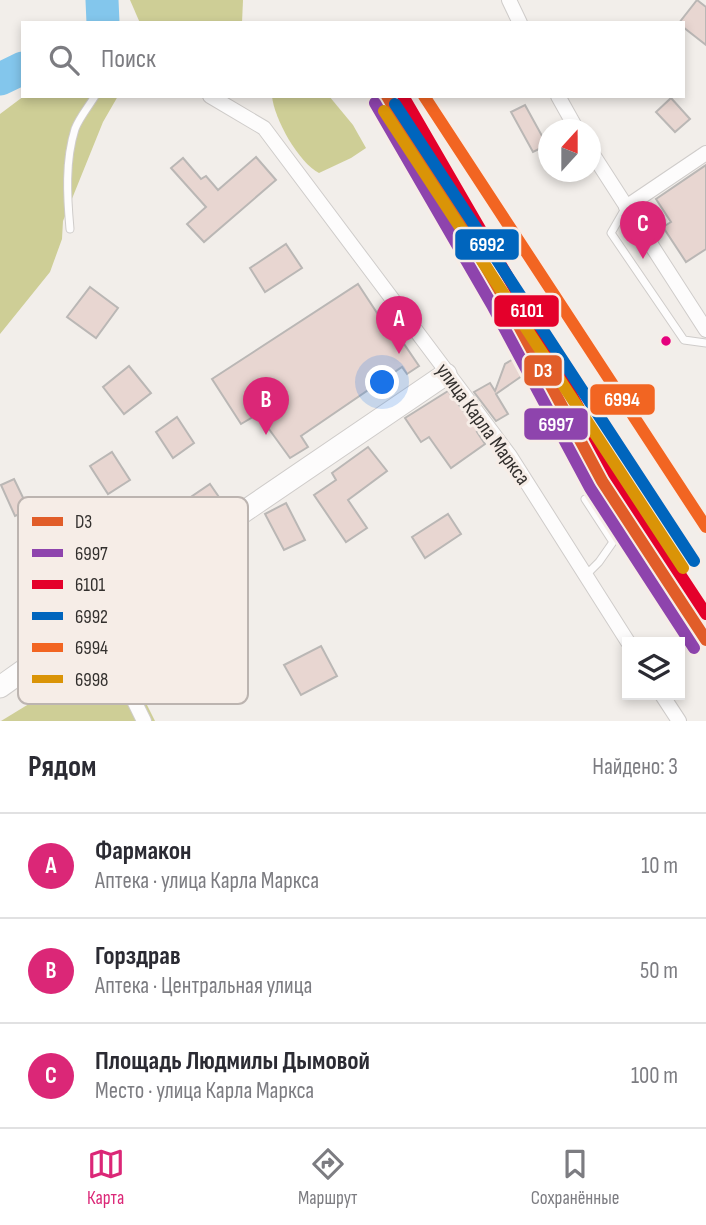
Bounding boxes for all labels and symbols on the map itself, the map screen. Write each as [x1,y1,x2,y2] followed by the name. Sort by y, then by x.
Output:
[538,119,601,182] north arrow
[620,201,666,259] pin: C
[454,228,520,261] line badge: 6992
[469,234,505,257] text: 6992
[493,294,560,328] line badge: 6101
[376,296,422,354] pin: A
[511,300,544,323] text: 6101
[659,334,673,348] unlabelled marker
[523,354,563,387] line badge: D3
[430,358,536,490] street label: улица Карла Маркса
[534,360,552,383] text: D3
[365,365,399,399] your location
[243,377,289,435] pin: B
[589,383,656,416] line badge: 6994
[604,389,640,412] text: 6994
[523,407,589,441] line badge: 6997
[538,414,574,437] text: 6997
[18,497,248,704] legend
[75,511,92,534] text: D3
[75,543,108,566] text: 6997
[75,574,105,597] text: 6101
[75,606,108,629] text: 6992
[75,637,108,660] text: 6994
[75,669,108,692] text: 6998

